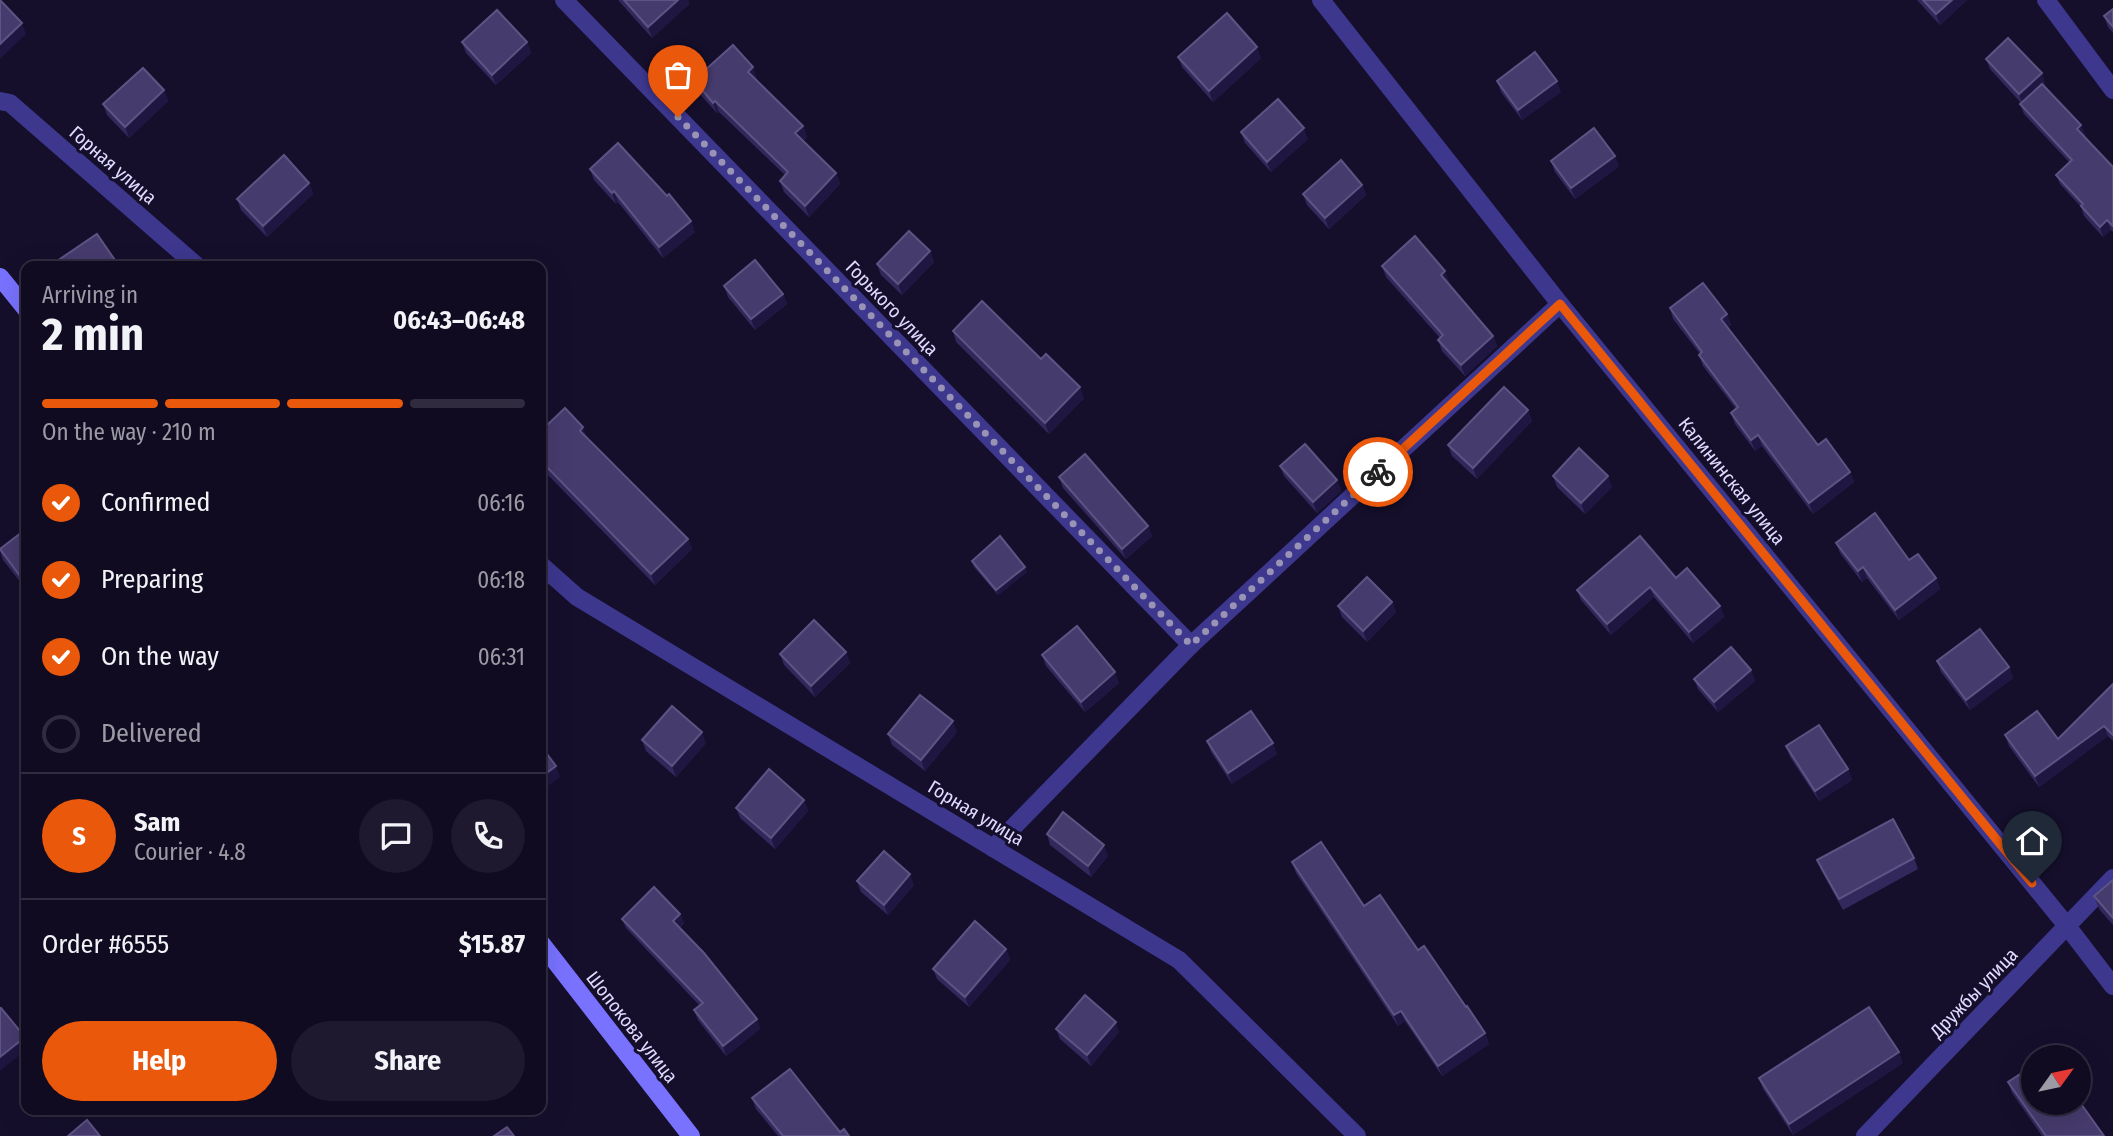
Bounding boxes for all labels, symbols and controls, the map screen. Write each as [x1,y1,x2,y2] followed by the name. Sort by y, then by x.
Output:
[648,45,708,117] pin
[659,56,697,94] icon: bag
[65,121,161,209] street label: Горная улица
[841,256,943,360] street label: Горького улица
[42,281,138,309] text: Arriving in
[393,305,525,336] text: 06:43–06:48
[42,307,144,362] text: 2 min
[1674,413,1790,549] street label: Калининская улица
[42,418,216,446] text: On the way · 210 m
[1343,437,1413,507] courier
[1359,453,1397,491] icon: bike
[42,484,80,522] icon: check
[101,487,211,518] text: Confirmed
[477,489,525,517] text: 06:16
[42,561,80,599] icon: check
[101,564,203,595] text: Preparing
[477,566,525,594] text: 06:18
[42,638,80,676] icon: check
[101,641,219,672] text: On the way
[478,643,525,671] text: 06:31
[101,718,202,749] text: Delivered
[924,775,1028,851] street label: Горная улица
[359,799,433,873] button: chat
[451,799,525,873] button: phone
[134,807,180,838] text: Sam
[2002,811,2062,883] pin
[72,821,86,852] text: S
[2013,822,2051,860] icon: home
[134,838,246,866] text: Courier · 4.8
[42,929,169,960] text: Order #6555
[459,929,525,960] text: $15.87
[1925,943,2022,1043] street label: Дружбы улица
[581,967,683,1087] street label: Шопокова улица
[42,1021,277,1101] button: Help
[291,1021,525,1101] button: Share
[2021,1045,2091,1115] north arrow
[2021,1045,2091,1115] map controls

